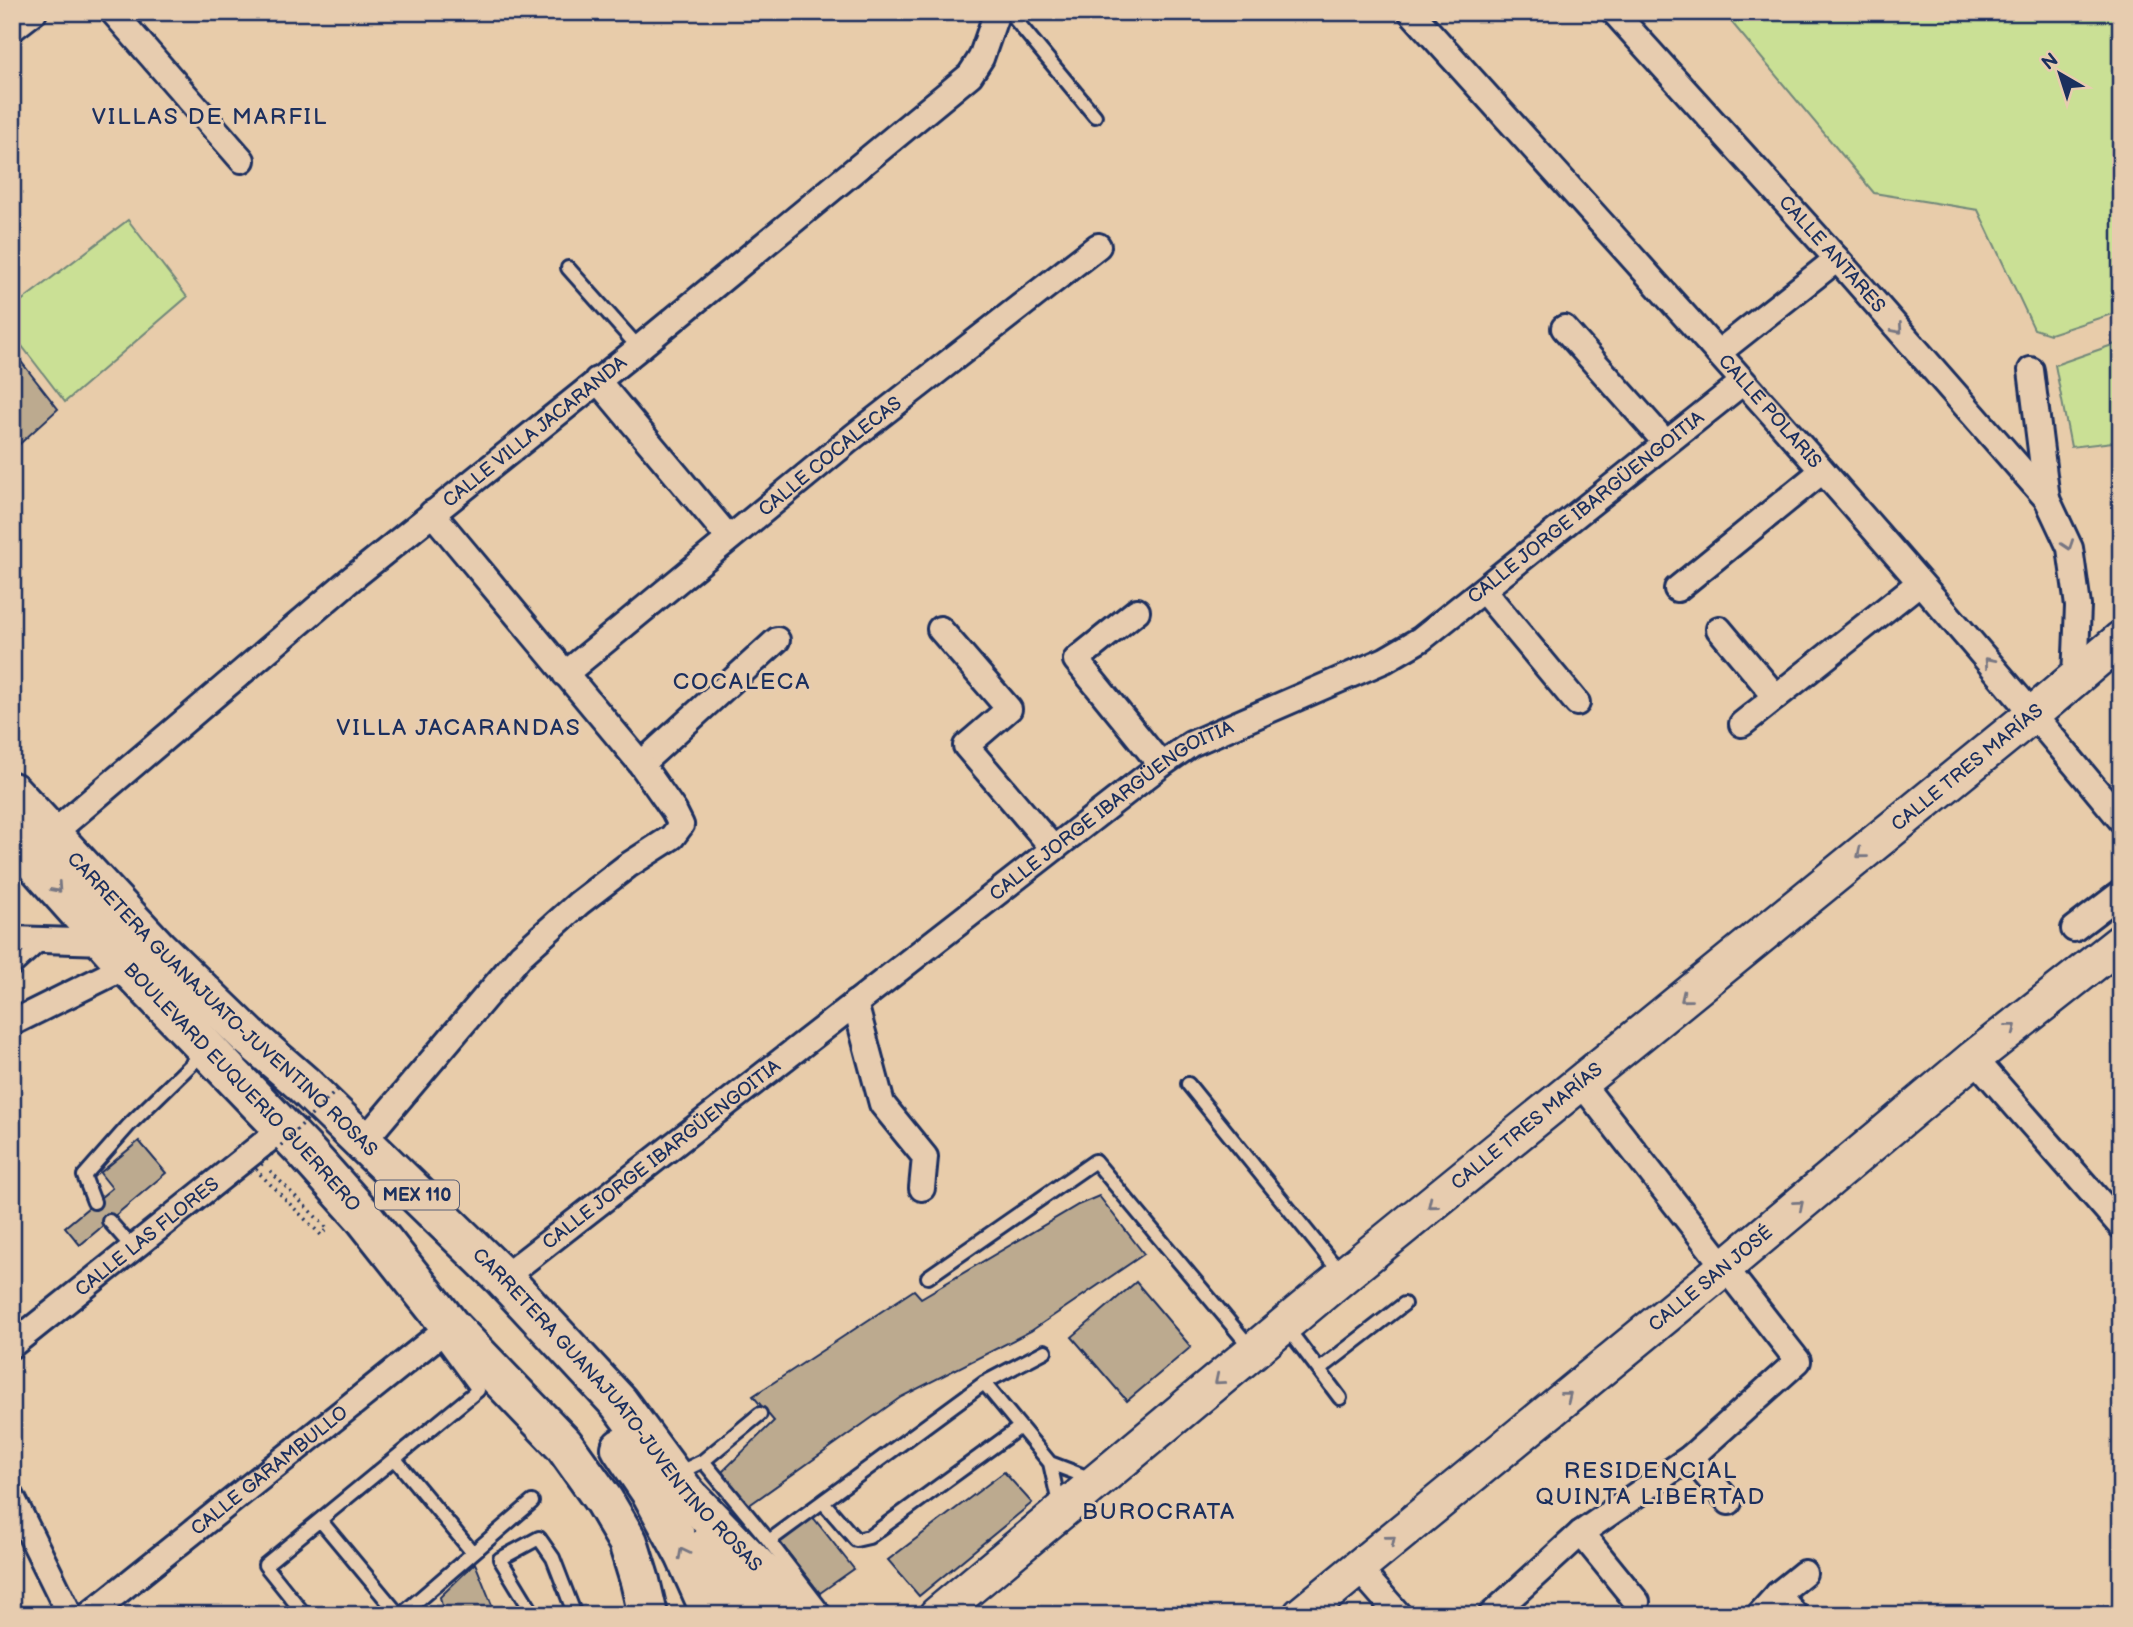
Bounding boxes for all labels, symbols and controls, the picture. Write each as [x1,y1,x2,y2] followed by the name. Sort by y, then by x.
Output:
[2024,38,2094,108] north arrow
[2037,49,2063,75] text: N
[92,103,328,131] district label: VILLAS DE MARFIL
[1774,191,1890,318] street label: CALLE ANTARES
[1890,321,1902,334] one-way arrow
[1713,350,1827,473] street label: CALLE POLARIS
[438,351,632,512] street label: CALLE VILLA JACARANDA
[754,392,906,521] street label: CALLE COCALECAS
[1463,406,1709,609] street label: CALLE JORGE IBARGÜENGOITIA
[2060,539,2074,551] one-way arrow
[1984,657,1997,670] one-way arrow
[673,668,811,696] district label: COCALECA
[1887,699,2048,836] street label: CALLE TRES MARÍAS
[336,714,582,742] district label: VILLA JACARANDAS
[985,715,1237,906] street label: CALLE JORGE IBARGÜENGOITIA
[1856,846,1868,859] one-way arrow
[62,847,382,1161] street label: CARRETERA GUANAJUATO-JUVENTINO ROSAS
[49,880,61,893] one-way arrow
[119,958,365,1217] street label: BOULEVARD EUQUERIO GUERRERO
[1680,990,1692,1003] one-way arrow
[2004,1024,2017,1036] one-way arrow
[538,1054,785,1254] street label: CALLE JORGE IBARGÜENGOITIA
[1446,1058,1607,1195] street label: CALLE TRES MARÍAS
[71,1172,224,1301] street label: CALLE LAS FLORES
[375,1180,459,1210] road number: MEX 110
[1428,1195,1440,1208] one-way arrow
[1792,1200,1804,1213] one-way arrow
[1644,1220,1777,1336] street label: CALLE SAN JOSÉ
[468,1243,767,1577] street label: CARRETERA GUANAJUATO-JUVENTINO ROSAS
[1214,1372,1227,1384] one-way arrow
[1559,1392,1572,1404] one-way arrow
[186,1401,352,1540] street label: CALLE GARAMBULLO
[1536,1457,1766,1511] district label: RESIDENCIAL QUINTA LIBERTAD
[1082,1498,1236,1526] district label: BUROCRATA
[1384,1536,1396,1549] one-way arrow
[678,1548,692,1560] one-way arrow

